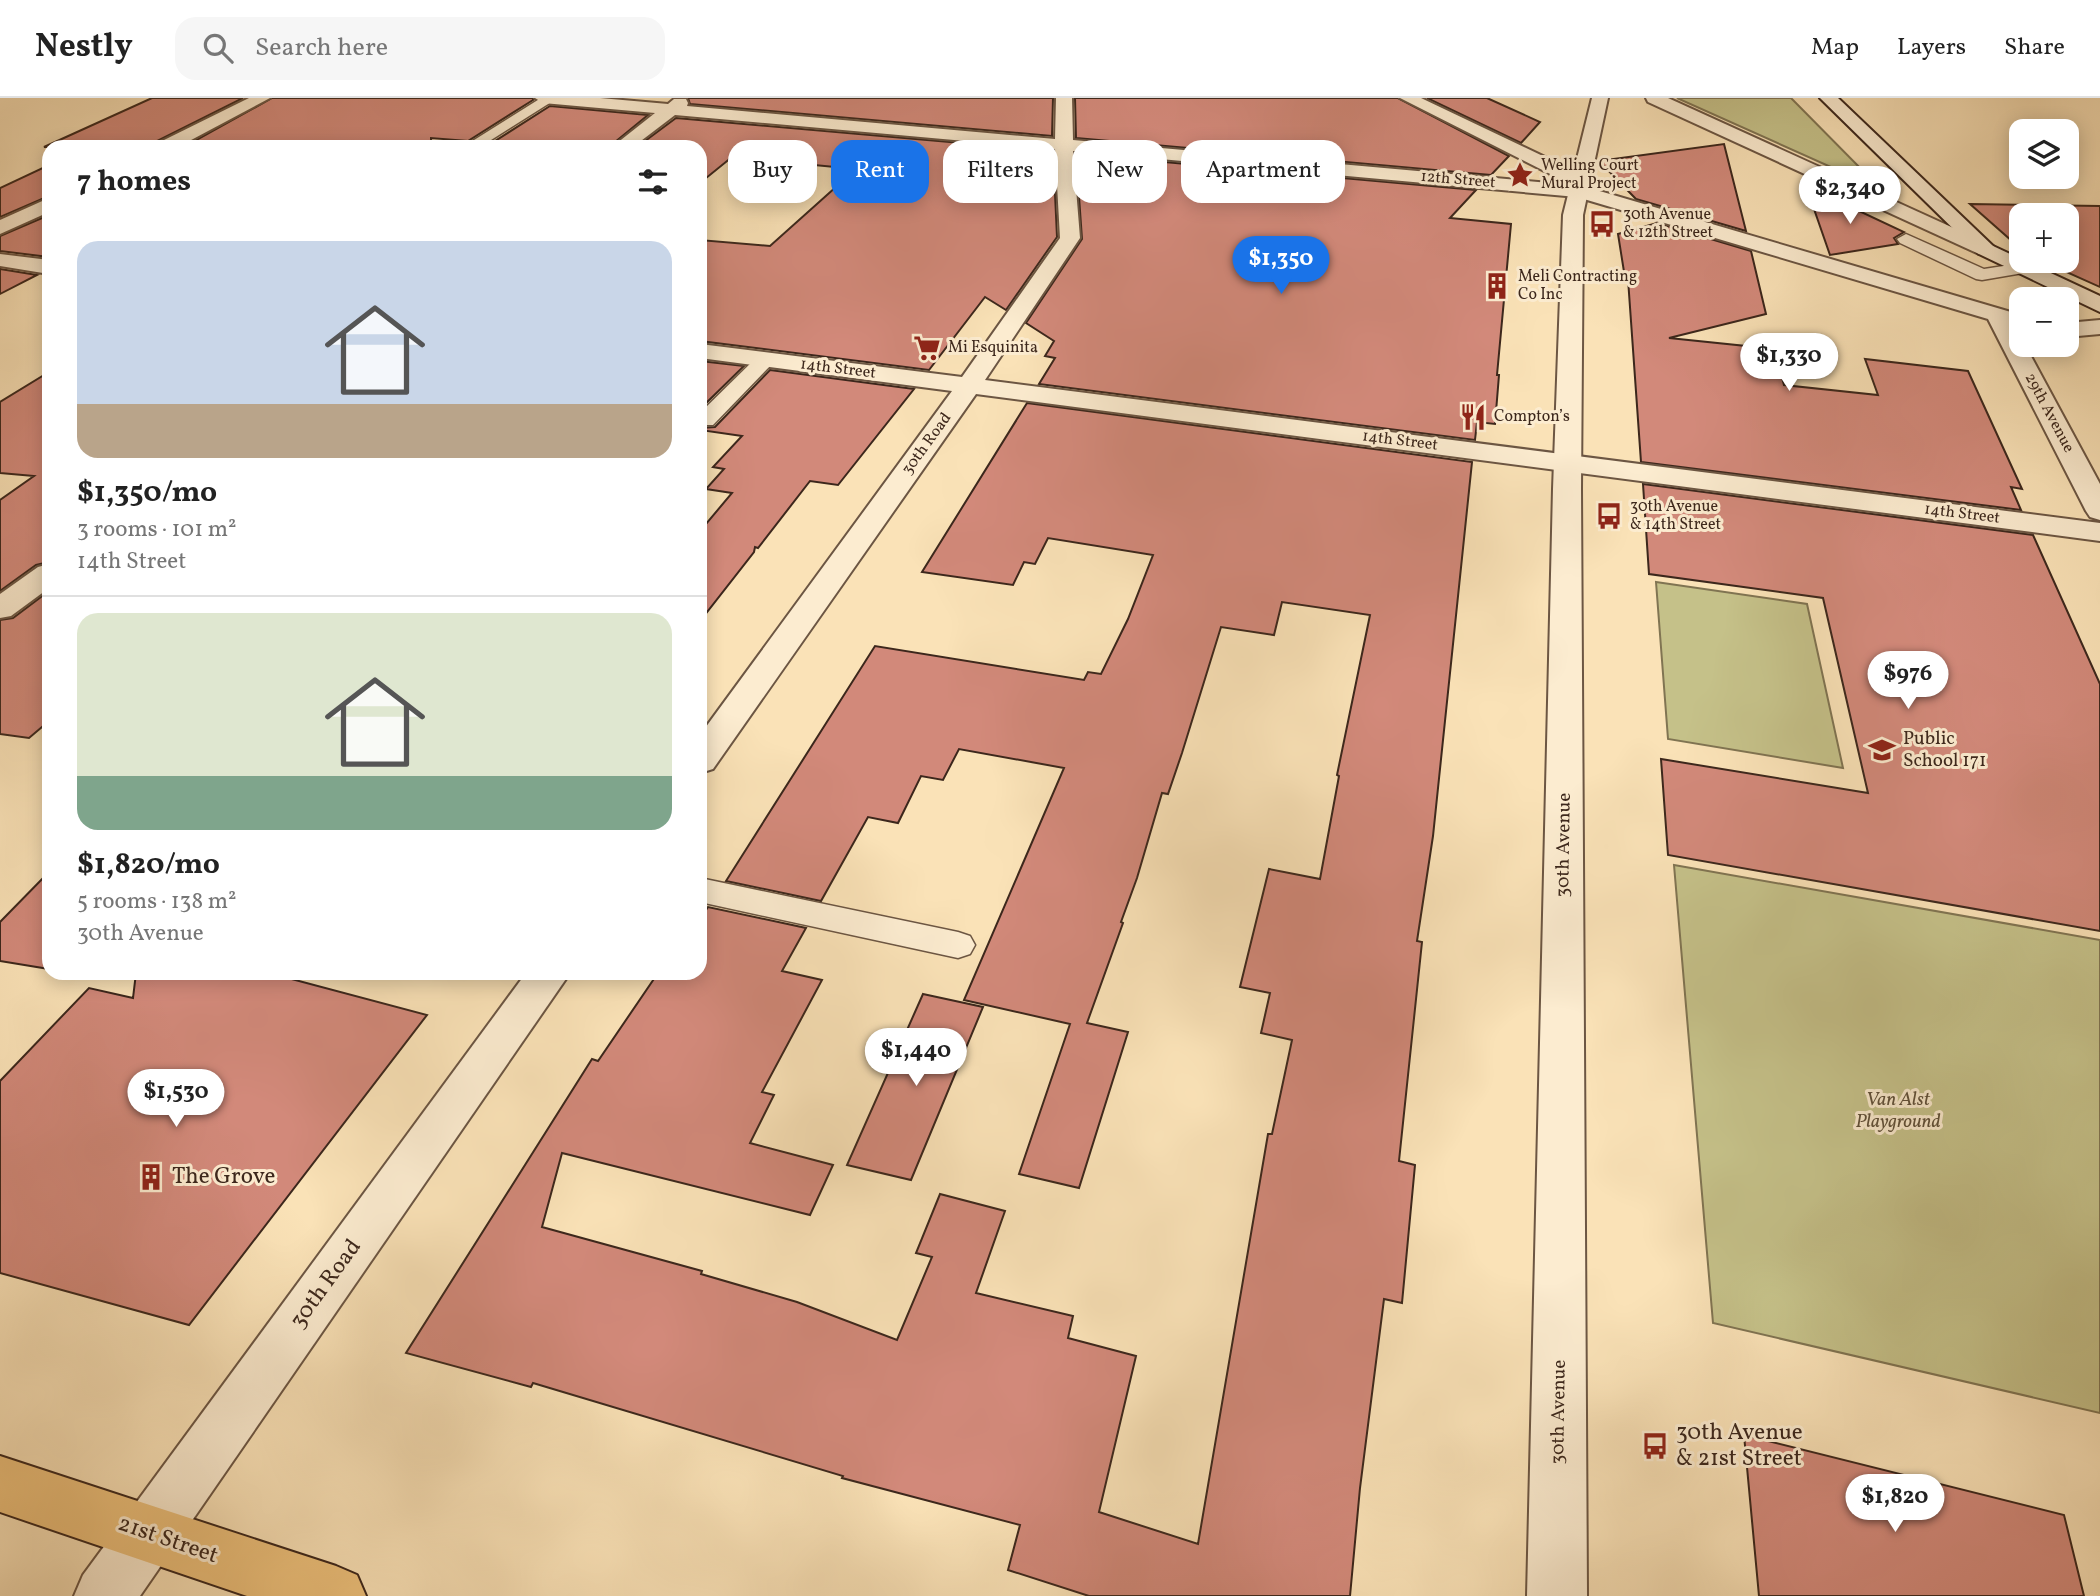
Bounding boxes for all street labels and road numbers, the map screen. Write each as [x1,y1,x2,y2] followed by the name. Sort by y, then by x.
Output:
[1420,166,1497,194] street label: 12th Street
[799,353,877,385] street label: 14th Street
[2019,369,2079,457] street label: 29th Avenue
[897,408,957,480] street label: 30th Road
[1361,425,1439,457] street label: 14th Street
[1923,498,2001,530] street label: 14th Street
[1550,792,1578,898] street label: 30th Avenue
[283,1233,369,1335] street label: 30th Road
[1545,1359,1573,1465] street label: 30th Avenue
[114,1508,222,1572] street label: 21st Street

